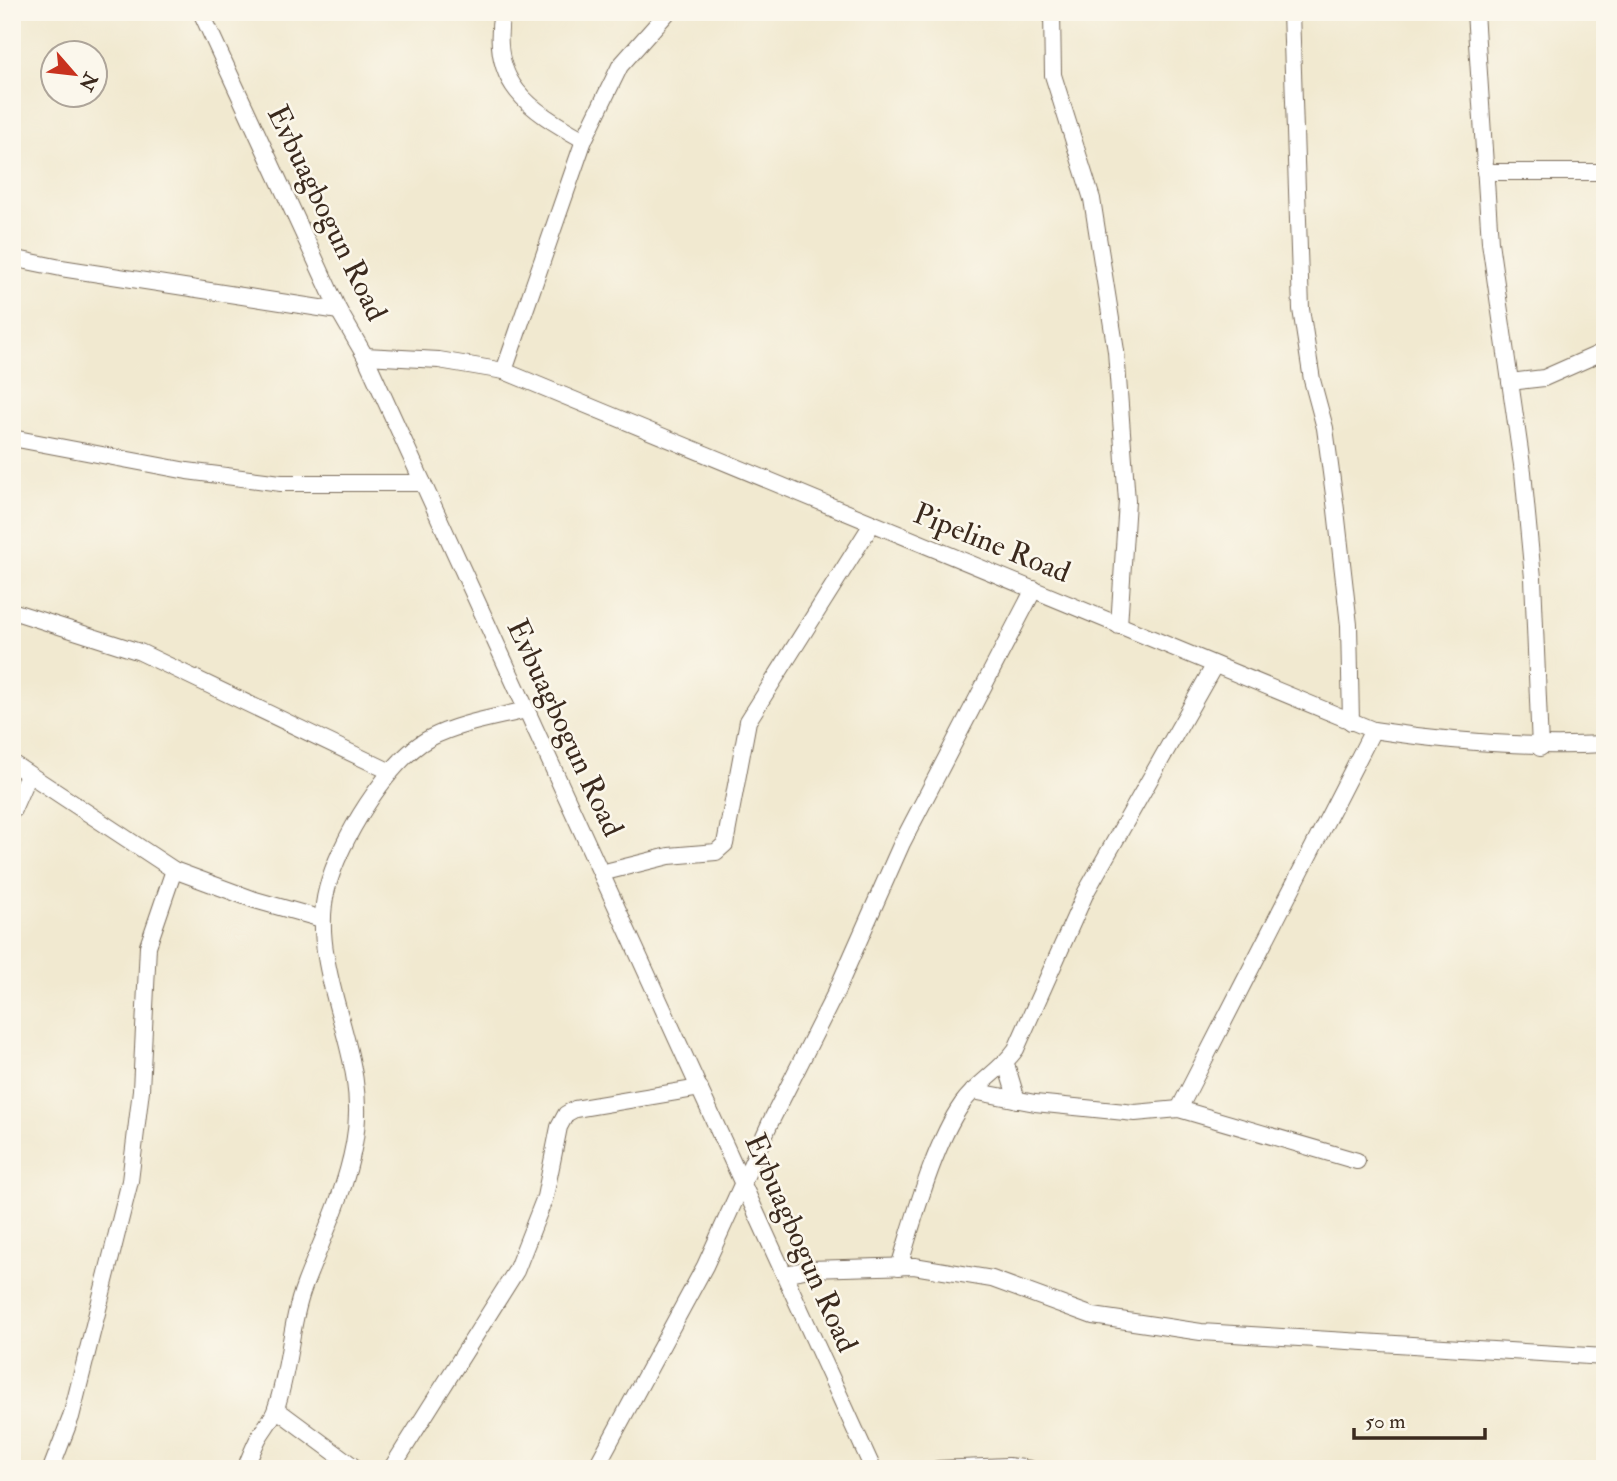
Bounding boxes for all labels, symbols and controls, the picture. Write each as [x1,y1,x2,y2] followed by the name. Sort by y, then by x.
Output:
[38,38,108,108] north arrow
[73,67,103,96] text: N
[259,99,395,327] street label: Evbuagbogun Road
[908,495,1076,591] street label: Pipeline Road
[499,614,632,843] street label: Evbuagbogun Road
[736,1128,866,1358] street label: Evbuagbogun Road
[1354,1397,1486,1441] scale bar
[1365,1408,1406,1435] text: 50 m

